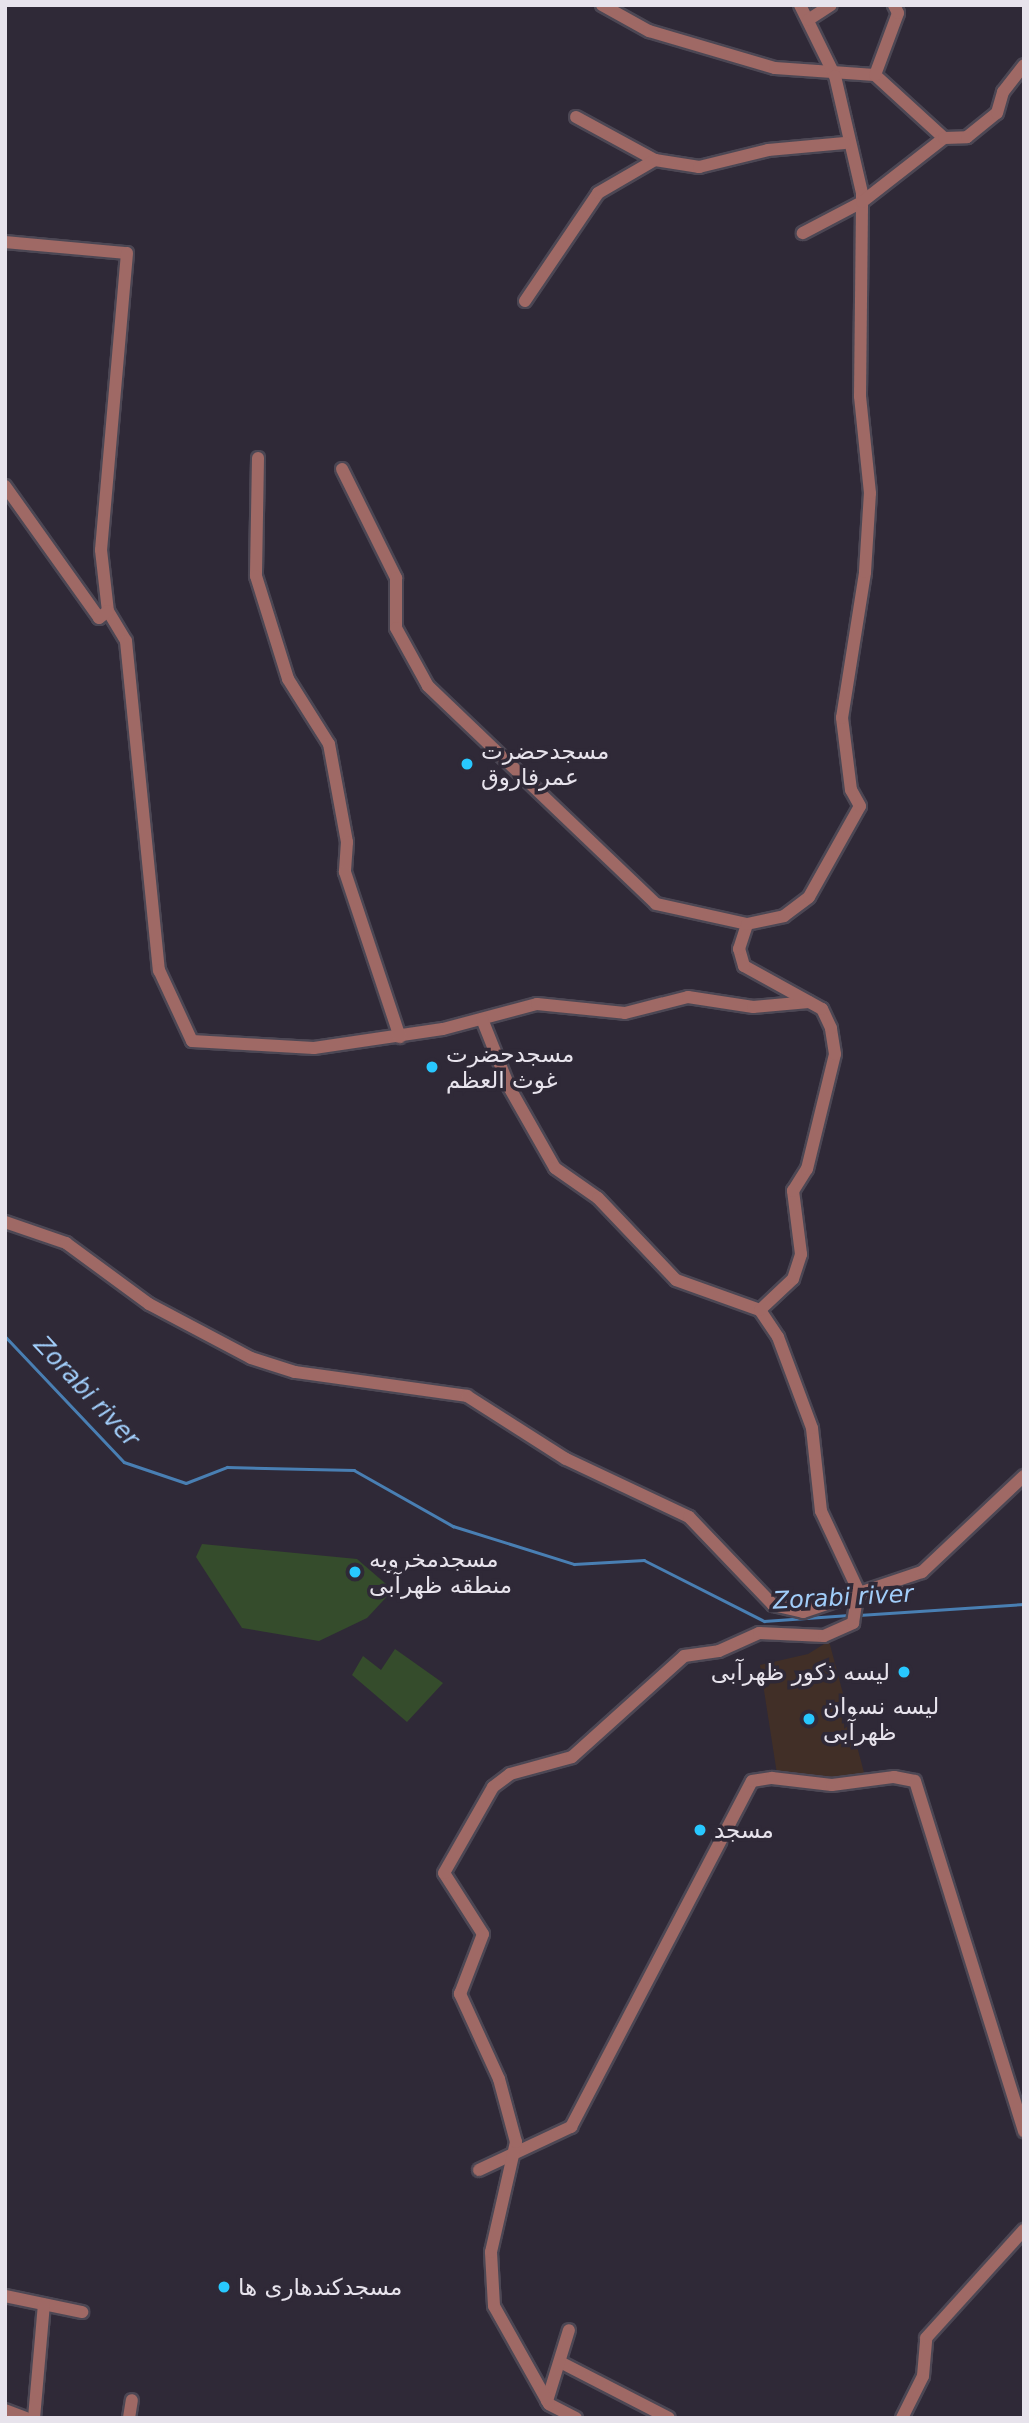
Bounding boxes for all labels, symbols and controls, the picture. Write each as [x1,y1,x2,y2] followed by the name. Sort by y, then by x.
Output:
[481,737,609,791] place label: مسجدحضرت عمرفاروق
[459,756,475,772] marker: مسجدحضرت عمرفاروق
[446,1040,574,1094] place label: مسجدحضرت غوث العظم
[424,1059,440,1075] marker: مسجدحضرت غوث العظم
[28,1331,144,1453] water label: Zorabi river
[369,1545,512,1599] place label: مسجدمخروبه منطقه ظهرآبی
[347,1564,363,1580] marker: مسجدمخروبه منطقه ظهرآبی
[772,1580,914,1616] water label: Zorabi river
[711,1658,890,1686] place label: لیسه ذکور ظهرآبی
[896,1664,912,1680] marker: لیسه ذکور ظهرآبی
[823,1692,939,1746] place label: لیسه نسوان ظهرآبی
[801,1711,817,1727] marker: لیسه نسوان ظهرآبی
[714,1816,774,1844] place label: مسجد
[692,1822,708,1838] marker: مسجد
[238,2273,402,2301] place label: مسجدکندهاری ها
[216,2279,232,2295] marker: مسجدکندهاری ها

